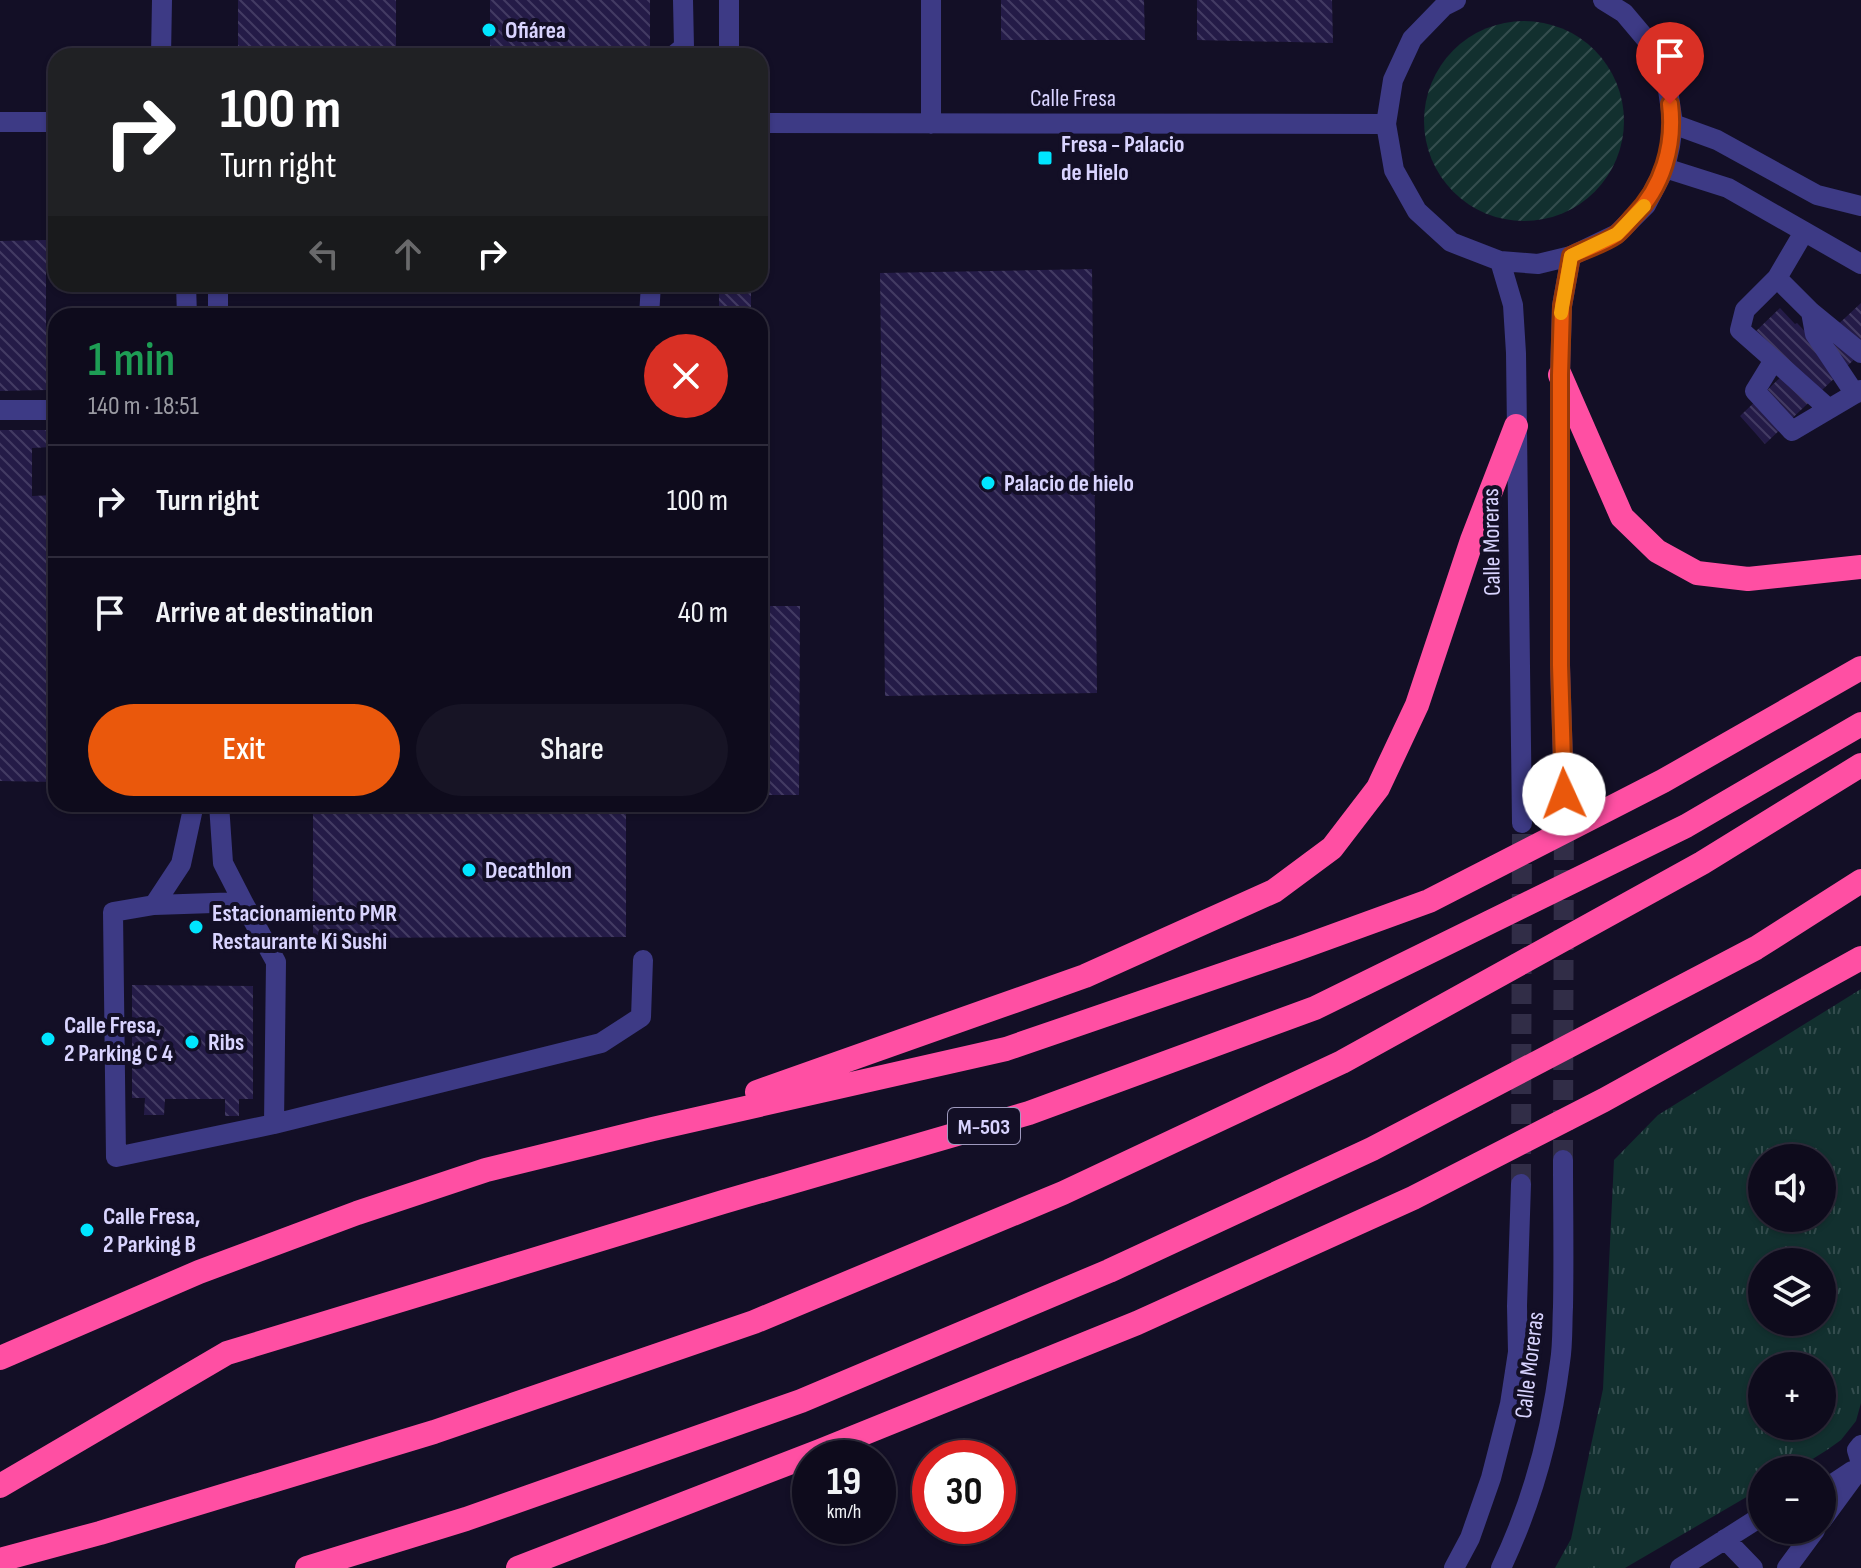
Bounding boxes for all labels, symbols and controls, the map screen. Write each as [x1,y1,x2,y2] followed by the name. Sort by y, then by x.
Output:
[505,16,566,45] place label: Ofiárea
[480,21,498,39] marker: Ofiárea
[1636,22,1704,104] pin
[1648,34,1692,78] icon: arrive
[220,77,341,144] text: 100 m
[88,80,192,184] icon: right
[1030,84,1116,113] street label: Calle Fresa
[1061,130,1184,187] place label: Fresa - Palacio de Hielo
[220,145,337,188] text: Turn right
[1036,149,1054,167] marker: Fresa - Palacio de Hielo
[302,232,346,276] icon: left
[386,232,430,276] icon: ahead
[470,232,514,276] icon: right
[88,332,175,389] text: 1 min
[644,334,728,418] button: close
[88,391,199,422] text: 140 m · 18:51
[1004,469,1134,498] place label: Palacio de hielo
[979,474,997,492] marker: Palacio de hielo
[88,479,132,523] icon: right
[156,483,259,519] text: Turn right
[667,483,728,519] text: 100 m
[1476,488,1507,596] street label: Calle Moreras
[88,591,132,635] icon: arrive
[156,595,373,631] text: Arrive at destination
[678,595,728,631] text: 40 m
[88,704,400,796] button: Exit
[416,704,728,796] button: Share
[1522,752,1606,836] position arrow
[485,856,572,885] place label: Decathlon
[460,861,478,879] marker: Decathlon
[212,899,397,956] place label: Estacionamiento PMR Restaurante Ki Sushi
[187,918,205,936] marker: Estacionamiento PMR Restaurante Ki Sushi
[64,1011,173,1068] place label: Calle Fresa, 2 Parking C 4
[208,1028,244,1057] place label: Ribs
[39,1030,57,1048] marker: Calle Fresa, 2 Parking C 4
[183,1033,201,1051] marker: Ribs
[948,1108,1020,1144] road number: M-503
[1748,1144,1836,1544] map controls
[1748,1144,1836,1232] button: sound
[103,1202,201,1259] place label: Calle Fresa, 2 Parking B
[78,1221,96,1239] marker: Calle Fresa, 2 Parking B
[1748,1248,1836,1336] button: layers
[1509,1310,1550,1420] street label: Calle Moreras
[1748,1352,1836,1440] button: +
[912,1440,1016,1544] speed limit sign: 30
[1748,1456,1836,1544] button: −
[827,1458,861,1506] text: 19
[827,1500,861,1524] text: km/h

